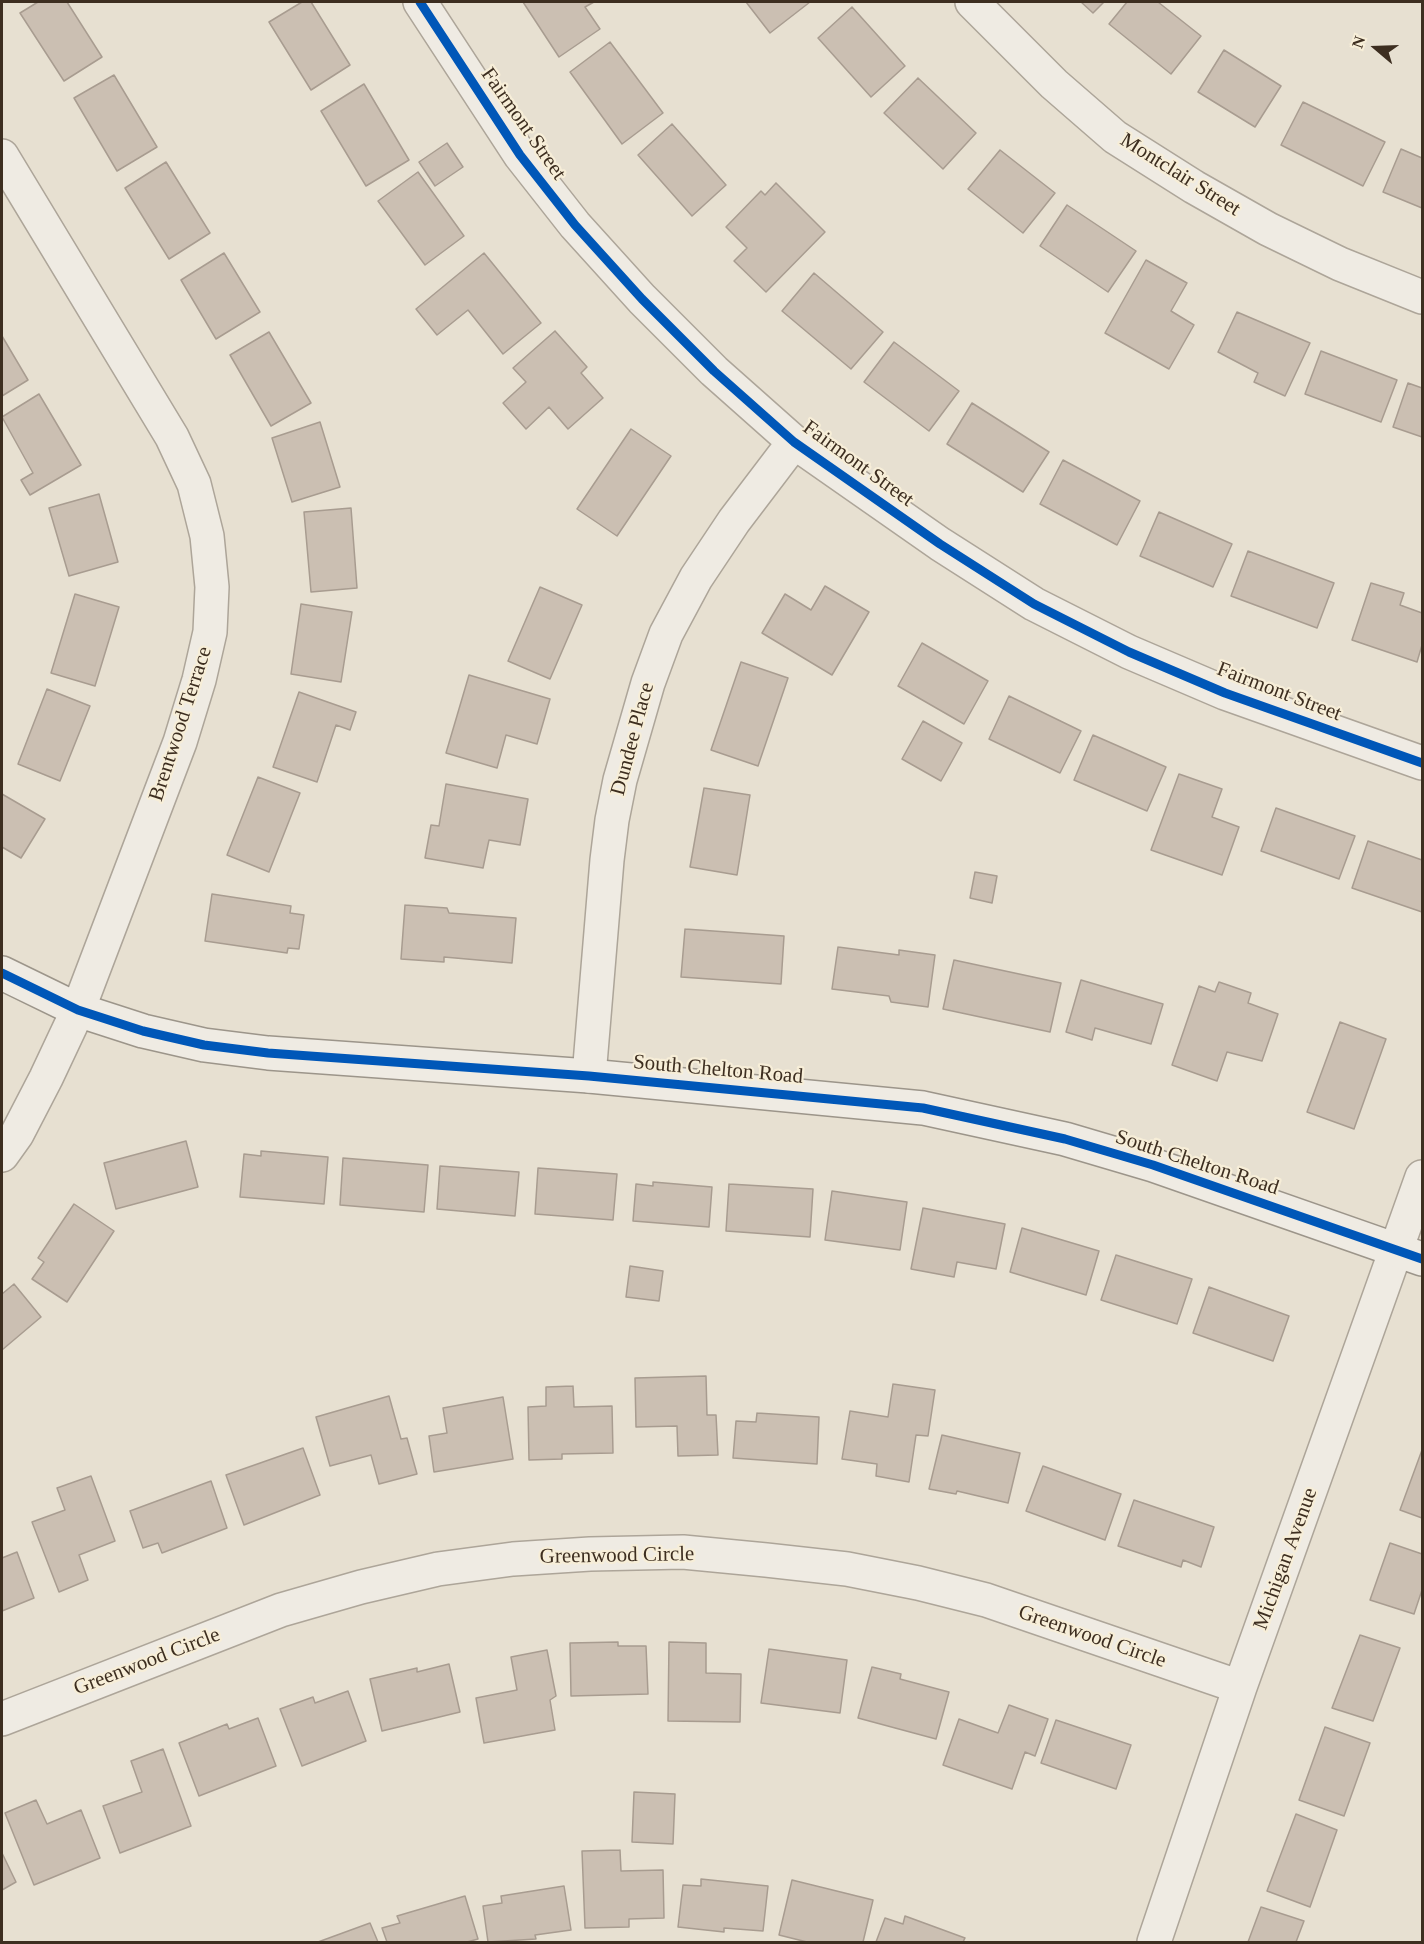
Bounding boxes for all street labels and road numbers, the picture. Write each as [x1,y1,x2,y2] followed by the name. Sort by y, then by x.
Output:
[475,63,571,185] street label: Fairmont Street
[1115,128,1245,222] street label: Montclair Street
[798,415,918,513] street label: Fairmont Street
[144,643,218,805] street label: Brentwood Terrace
[1213,657,1345,727] street label: Fairmont Street
[606,680,660,798] street label: Dundee Place
[632,1050,804,1090] street label: South Chelton Road
[1112,1125,1282,1201] street label: South Chelton Road
[1249,1484,1323,1634] street label: Michigan Avenue
[540,1542,694,1570] street label: Greenwood Circle
[1015,1600,1169,1674] street label: Greenwood Circle
[70,1623,224,1701] street label: Greenwood Circle

